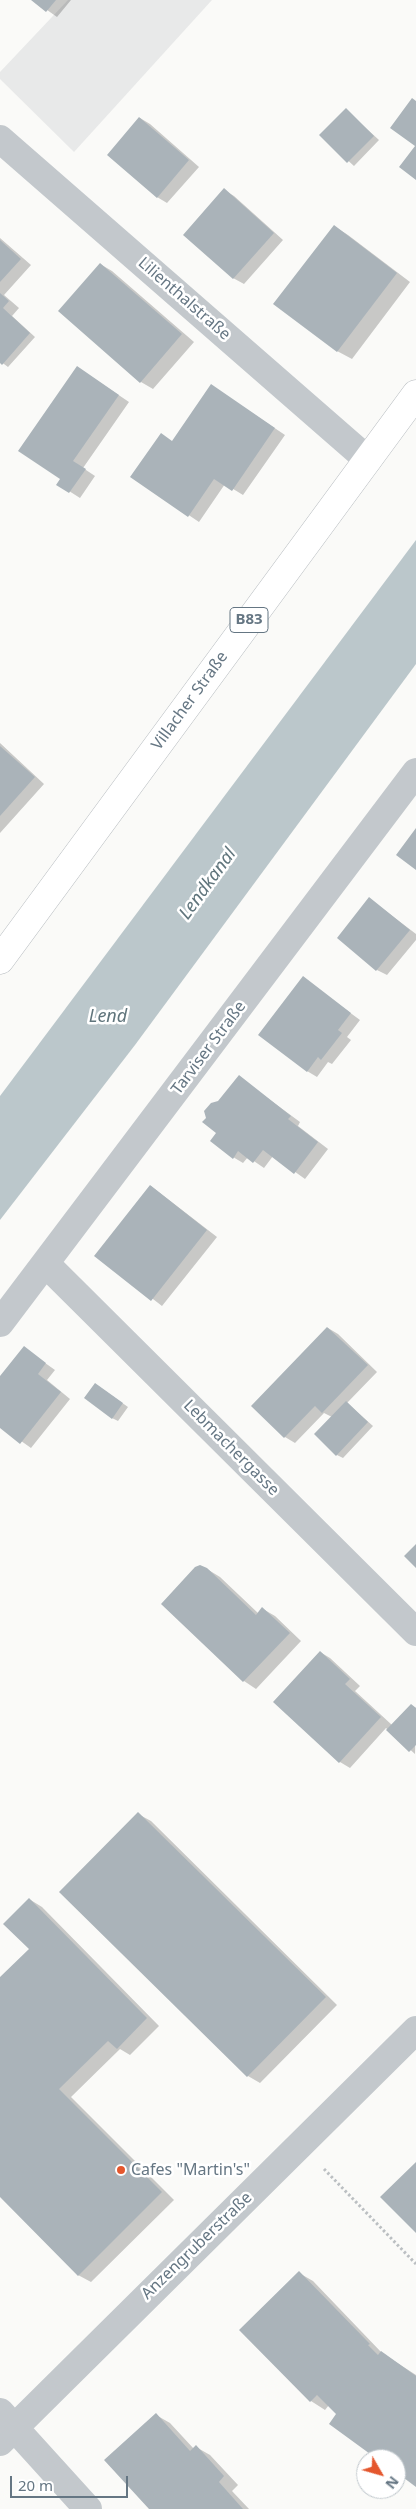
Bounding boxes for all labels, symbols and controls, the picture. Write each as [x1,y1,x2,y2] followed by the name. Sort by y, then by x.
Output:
[134,254,234,344] street label: Lilienthalstraße
[230,608,268,632] road number: B83
[148,648,232,754] street label: Villacher Straße
[175,844,241,924] water label: Lendkanal
[168,998,250,1098] street label: Tarviser Straße
[89,1006,127,1028] water label: Lend
[179,1396,283,1500] street label: Lebmachergasse
[131,2160,250,2180] place label: Cafes "Martin's"
[115,2164,127,2176] marker: Cafes "Martin's"
[138,2188,256,2304] street label: Anzengruberstraße
[356,2449,406,2499] north arrow
[12,2466,130,2498] scale bar
[381,2473,403,2493] text: N
[18,2475,53,2495] text: 20 m

